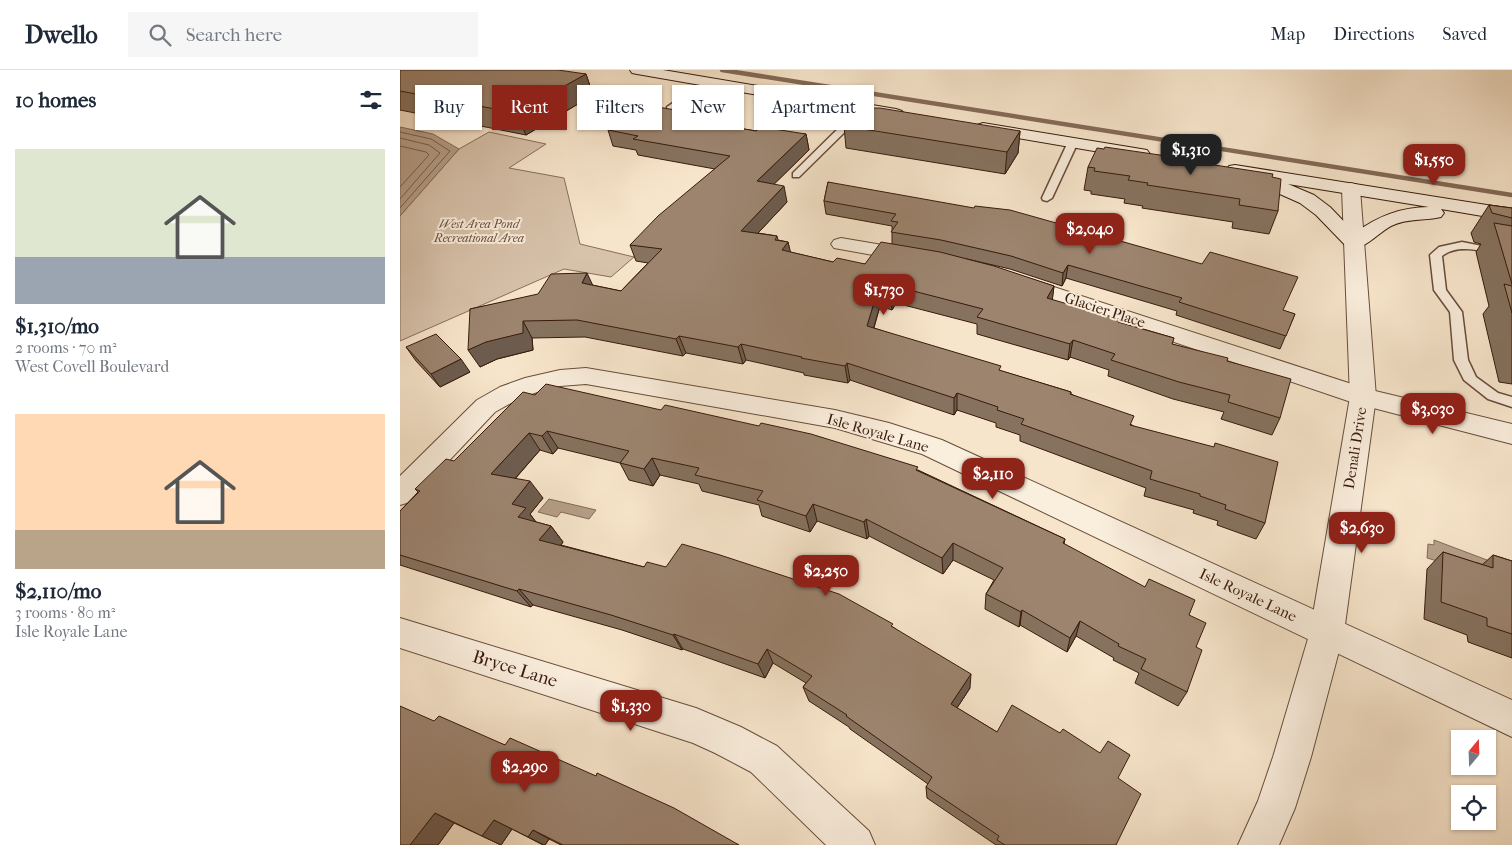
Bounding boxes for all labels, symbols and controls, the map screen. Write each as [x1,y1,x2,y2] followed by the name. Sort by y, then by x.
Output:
[128,12,478,57] search box
[25,21,98,49] text: Dwello
[146,21,174,49] icon: search
[186,24,282,46] text: Search here
[1271,24,1305,45] text: Map
[1333,24,1414,45] text: Directions
[1442,24,1487,45] text: Saved
[415,85,482,130] chip: Buy
[492,85,567,130] chip: Rent
[577,85,662,130] chip: Filters
[672,85,744,130] chip: New
[754,85,874,130] chip: Apartment
[357,86,385,114] icon: filters
[15,88,96,112] text: 10 homes
[1150,134,1232,176] pin: $1,310
[1172,140,1210,159] text: $1,310
[1393,144,1475,186] pin: $1,550
[1414,150,1454,169] text: $1,550
[155,182,245,272] icon: home
[1049,212,1131,255] pin: $2,040
[433,217,524,245] park label: West Area Pond Recreational Area
[1066,219,1114,238] text: $2,040
[843,274,925,316] pin: $1,730
[864,280,904,299] text: $1,730
[1062,288,1148,332] street label: Glacier Place
[15,314,99,338] text: $1,310/mo
[15,338,117,357] text: 2 rooms · 70 m²
[15,357,169,376] text: West Covell Boulevard
[1392,392,1474,435] pin: $3,030
[1412,399,1454,418] text: $3,030
[1340,405,1370,490] street label: Denali Drive
[825,410,932,456] street label: Isle Royale Lane
[155,447,245,537] icon: home
[952,458,1034,500] pin: $2,110
[973,464,1013,483] text: $2,110
[1321,512,1403,554] pin: $2,630
[1340,518,1384,537] text: $2,630
[785,554,867,597] pin: $2,250
[804,561,848,580] text: $2,250
[1196,565,1300,626] street label: Isle Royale Lane
[15,579,101,603] text: $2,110/mo
[15,603,115,622] text: 3 rooms · 80 m²
[15,622,127,641] text: Isle Royale Lane
[470,646,560,692] street label: Bryce Lane
[590,690,672,732] pin: $1,330
[611,696,651,715] text: $1,330
[1451,730,1496,775] north arrow
[1451,730,1496,830] map controls
[484,750,566,793] pin: $2,290
[502,757,548,776] text: $2,290
[1451,785,1496,830] button: locate

